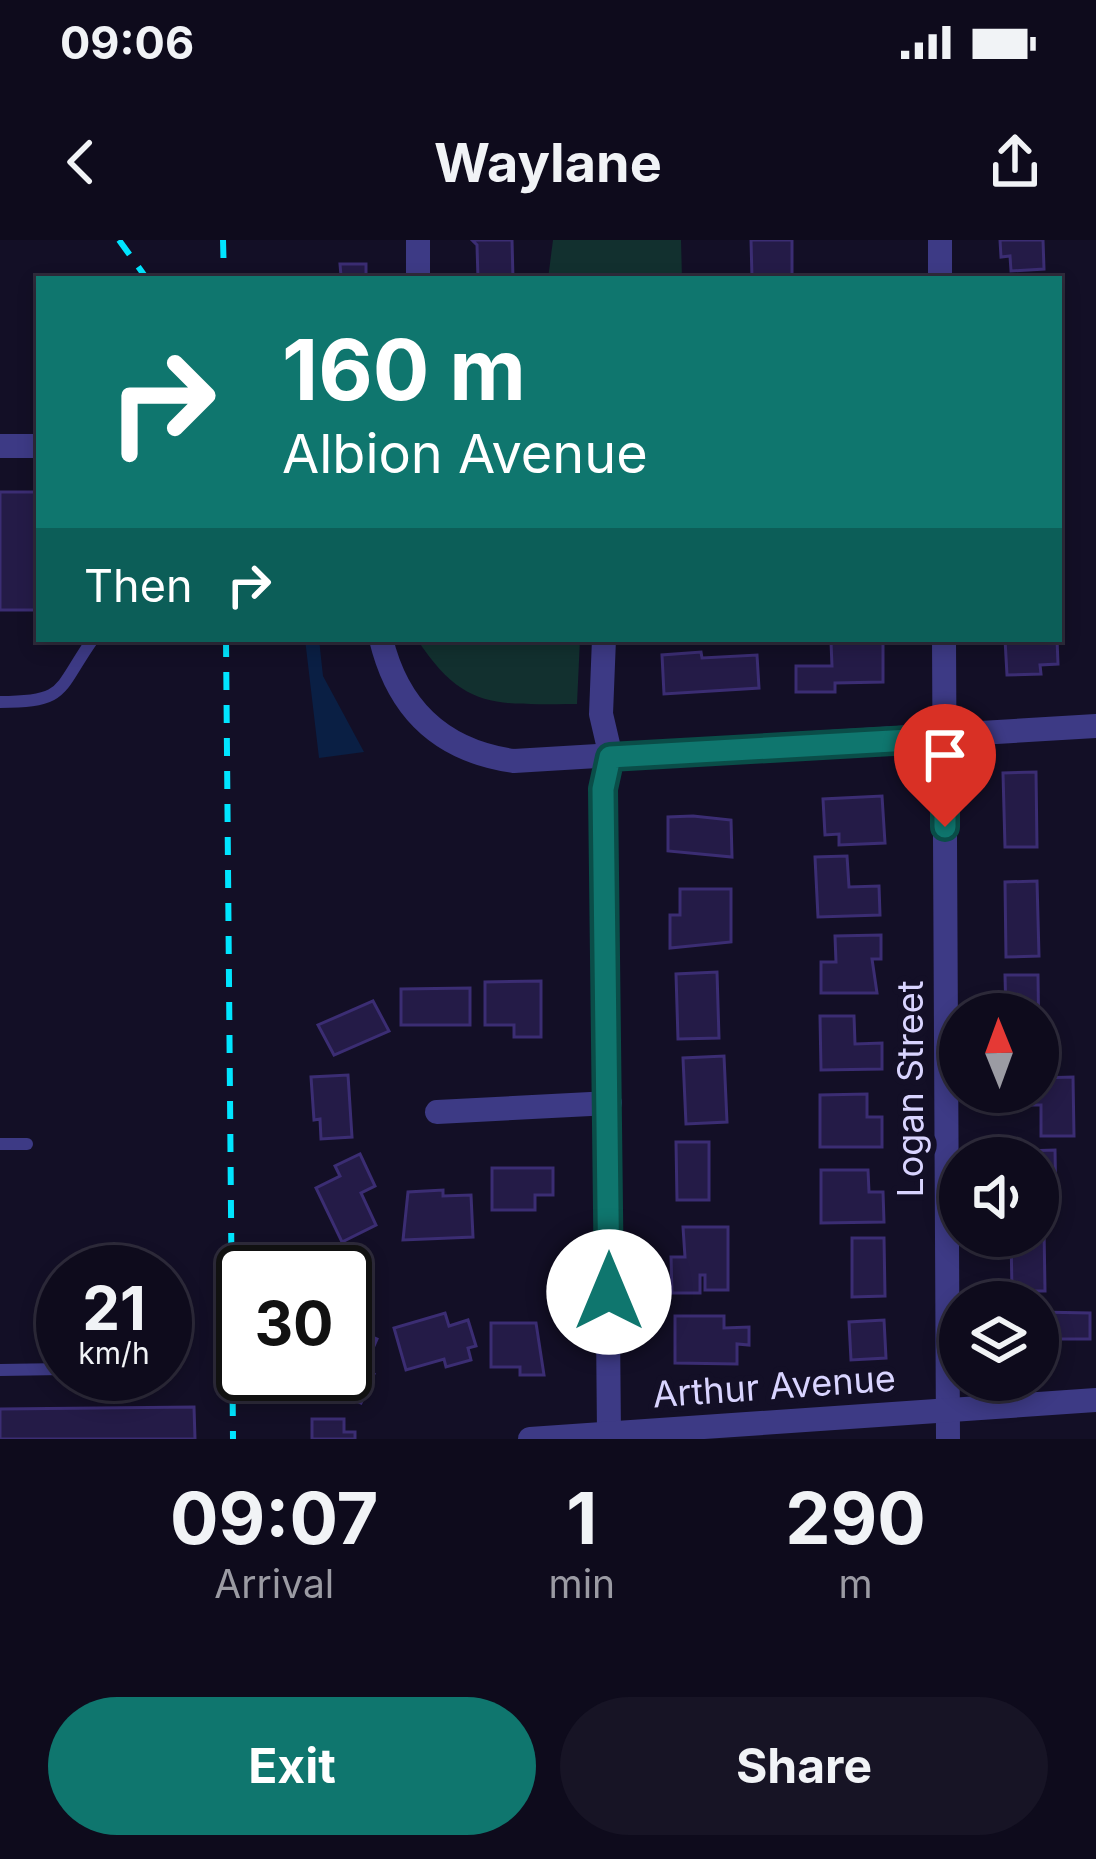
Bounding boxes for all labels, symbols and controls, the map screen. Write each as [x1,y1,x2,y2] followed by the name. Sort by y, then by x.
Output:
[60,15,194,70] text: 09:06
[48,129,114,195] icon: back
[982,129,1048,195] icon: share
[434,130,662,195] text: Waylane
[282,319,526,420] text: 160 m
[84,324,240,480] icon: right
[282,421,648,486] text: Albion Avenue
[216,552,282,618] icon: right
[84,558,192,613] text: Then
[894,704,996,827] pin
[912,722,978,788] icon: arrive
[888,980,932,1198] street label: Logan Street
[939,993,1059,1113] north arrow
[939,993,1059,1401] map controls
[939,1137,1059,1257] button: sound
[546,1229,672,1355] position arrow
[216,1245,372,1401] speed limit sign: 30
[82,1272,146,1344] text: 21
[939,1281,1059,1401] button: layers
[78,1335,150,1371] text: km/h
[651,1356,897,1416] street label: Arthur Avenue
[170,1474,378,1561] text: 09:07
[566,1474,597,1561] text: 1
[785,1474,926,1561] text: 290
[214,1560,334,1607] text: Arrival
[549,1560,615,1607] text: min
[838,1560,873,1607] text: m
[48,1697,536,1835] button: Exit
[560,1697,1048,1835] button: Share

